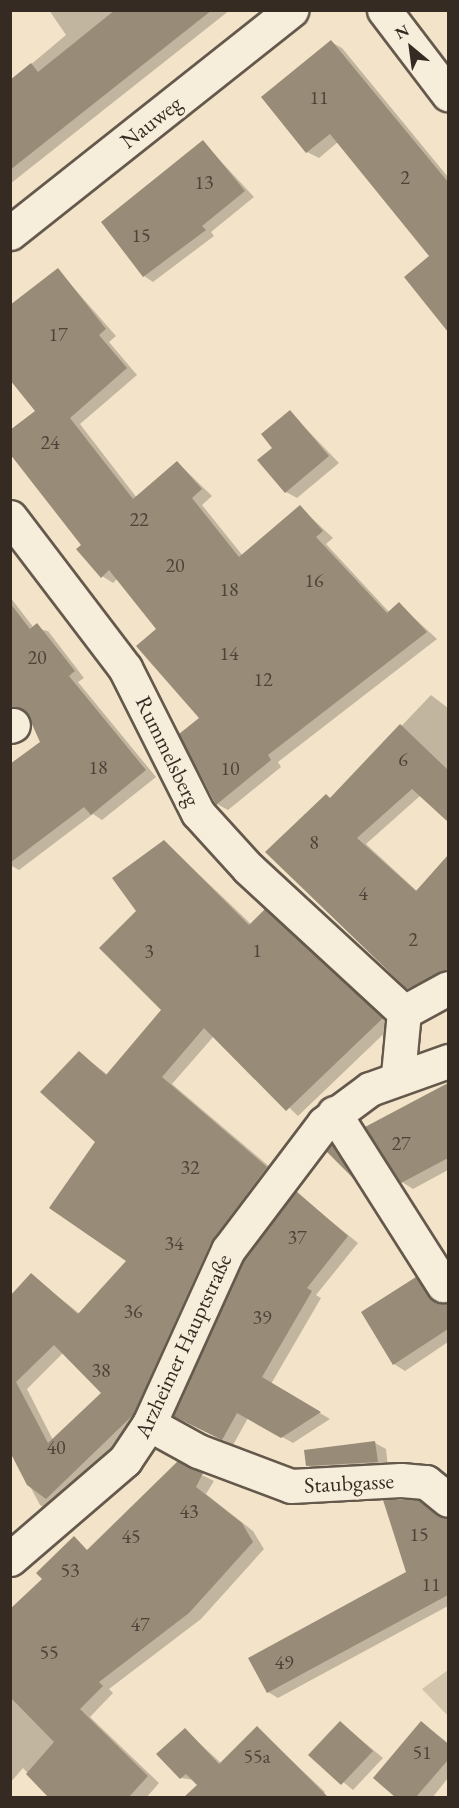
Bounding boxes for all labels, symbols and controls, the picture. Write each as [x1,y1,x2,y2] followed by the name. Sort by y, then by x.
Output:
[381,18,441,78] north arrow
[391,19,413,44] text: N
[309,85,329,109] house number: 11
[115,90,187,154] street label: Nauweg
[400,165,410,189] house number: 2
[194,170,214,194] house number: 13
[131,223,151,247] house number: 15
[48,322,68,346] house number: 17
[40,430,60,454] house number: 24
[129,507,149,531] house number: 22
[165,553,185,577] house number: 20
[304,568,324,592] house number: 16
[219,577,239,601] house number: 18
[219,641,239,665] house number: 14
[27,645,47,669] house number: 20
[253,667,273,691] house number: 12
[130,692,206,810] street label: Rummelsberg
[398,747,408,771] house number: 6
[88,755,108,779] house number: 18
[220,756,240,780] house number: 10
[309,830,319,854] house number: 8
[358,881,368,905] house number: 4
[408,927,418,951] house number: 2
[252,938,262,962] house number: 1
[144,939,154,963] house number: 3
[391,1131,411,1155] house number: 27
[180,1155,200,1179] house number: 32
[287,1225,307,1249] house number: 37
[164,1231,184,1255] house number: 34
[129,1250,237,1442] street label: Arzheimer Hauptstraße
[123,1299,143,1323] house number: 36
[252,1305,272,1329] house number: 39
[91,1358,111,1382] house number: 38
[46,1435,66,1459] house number: 40
[303,1467,395,1499] street label: Staubgasse
[179,1499,199,1523] house number: 43
[409,1522,429,1546] house number: 15
[121,1524,141,1548] house number: 45
[60,1558,80,1582] house number: 53
[421,1572,441,1596] house number: 11
[130,1612,150,1636] house number: 47
[39,1640,59,1664] house number: 55
[274,1650,294,1674] house number: 49
[412,1740,432,1764] house number: 51
[243,1744,271,1768] house number: 55a

